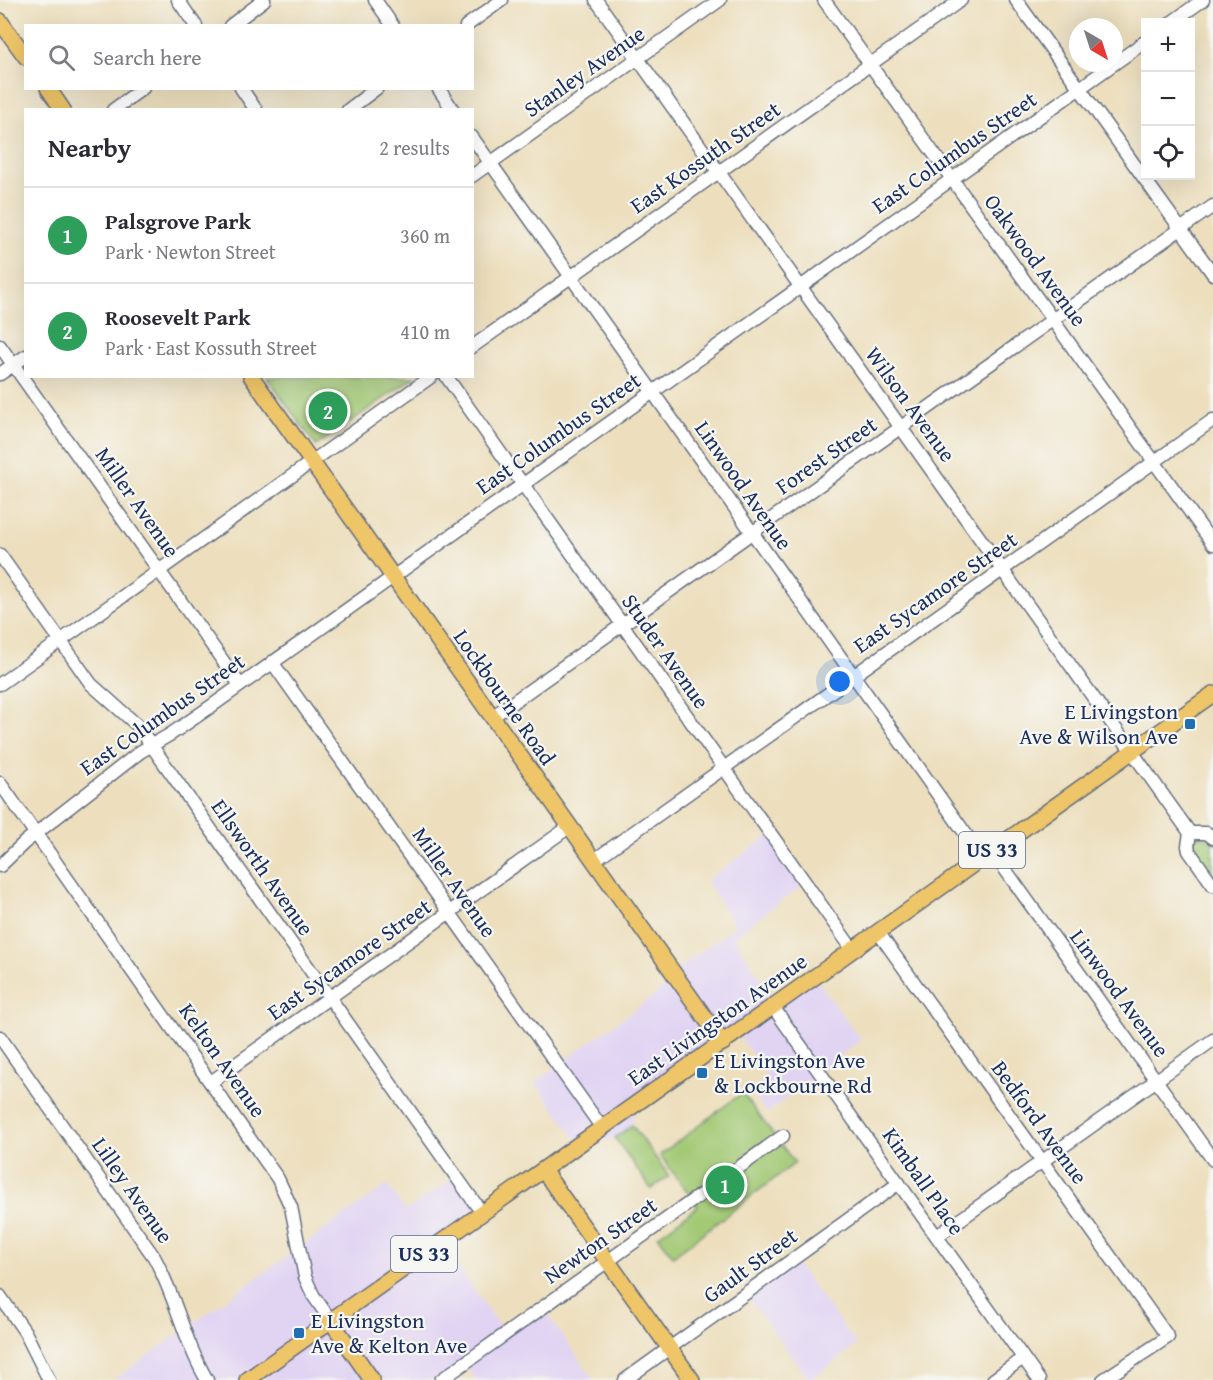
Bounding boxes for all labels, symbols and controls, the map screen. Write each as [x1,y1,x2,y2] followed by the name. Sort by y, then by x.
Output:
[517,17,651,125] street label: Stanley Avenue
[1069,18,1123,72] north arrow
[1141,18,1195,180] map controls
[1141,18,1195,72] button: +
[24,24,474,90] search box
[45,41,78,74] icon: search
[93,41,202,73] text: Search here
[1141,72,1195,126] button: −
[865,83,1043,221] street label: East Columbus Street
[623,93,787,221] street label: East Kossuth Street
[1141,126,1195,180] button: locate
[48,128,131,167] text: Nearby
[379,133,450,162] text: 2 results
[977,187,1095,333] street label: Oakwood Avenue
[105,205,251,237] text: Palsgrove Park
[62,221,73,250] text: 1
[400,221,450,250] text: 360 m
[105,237,276,266] text: Park · Newton Street
[105,301,251,333] text: Roosevelt Park
[62,317,73,346] text: 2
[400,317,450,346] text: 410 m
[105,333,317,362] text: Park · East Kossuth Street
[858,340,964,468] street label: Wilson Avenue
[469,364,647,502] street label: East Columbus Street
[308,388,348,434] pin: 2
[769,408,883,502] street label: Forest Street
[688,414,800,556] street label: Linwood Avenue
[88,440,188,564] street label: Miller Avenue
[847,523,1024,661] street label: East Sycamore Street
[614,587,718,715] street label: Studer Avenue
[446,622,564,772] street label: Lockbourne Road
[73,645,251,783] street label: East Columbus Street
[825,667,854,696] your location
[1019,695,1179,752] place label: E Livingston Ave & Wilson Ave
[1183,717,1197,731] marker: E Livingston Ave & Wilson Ave
[204,792,322,942] street label: Ellsworth Avenue
[405,820,505,944] street label: Miller Avenue
[959,832,1025,868] road number: US 33
[261,890,438,1028] street label: East Sycamore Street
[1063,922,1177,1064] street label: Linwood Avenue
[621,945,813,1093] street label: East Livingston Avenue
[172,996,274,1124] street label: Kelton Avenue
[714,1044,872,1101] place label: E Livingston Ave & Lockbourne Rd
[984,1054,1096,1190] street label: Bedford Avenue
[695,1066,709,1080] marker: E Livingston Ave & Lockbourne Rd
[875,1121,973,1241] street label: Kimball Place
[85,1130,181,1250] street label: Lilley Avenue
[706,1162,744,1208] pin: 1
[537,1189,664,1291] street label: Newton Street
[696,1220,804,1310] street label: Gault Street
[391,1236,457,1272] road number: US 33
[311,1304,467,1361] place label: E Livingston Ave & Kelton Ave
[292,1326,306,1340] marker: E Livingston Ave & Kelton Ave

